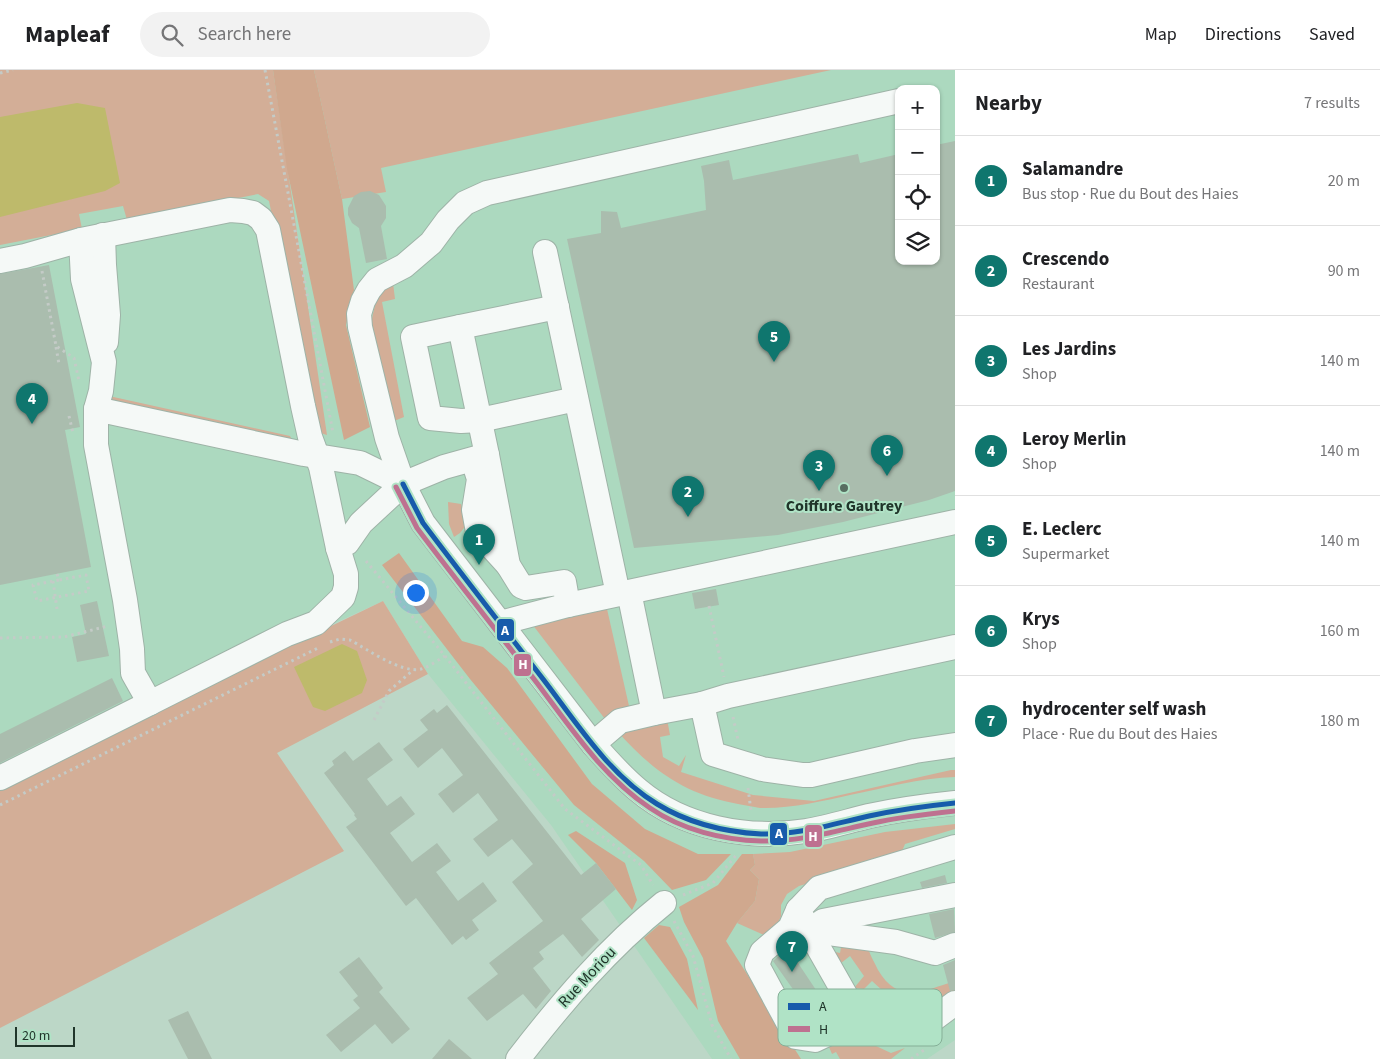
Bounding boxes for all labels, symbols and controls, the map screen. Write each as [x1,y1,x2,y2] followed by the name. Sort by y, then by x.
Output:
[140,12,490,57] search box
[25,17,110,52] text: Mapleaf
[158,21,186,49] icon: search
[198,21,291,48] text: Search here
[1145,22,1177,47] text: Map
[1205,22,1281,47] text: Directions
[1309,22,1355,47] text: Saved
[895,85,940,265] map controls
[895,85,940,130] button: +
[975,88,1042,118] text: Nearby
[1304,92,1360,114] text: 7 results
[895,130,940,175] button: −
[1022,156,1123,183] text: Salamandre
[987,170,995,192] text: 1
[1328,170,1360,192] text: 20 m
[895,175,940,220] button: locate
[1022,183,1238,205] text: Bus stop · Rue du Bout des Haies
[895,220,940,265] button: layers
[1022,246,1109,273] text: Crescendo
[987,260,995,282] text: 2
[1328,260,1360,282] text: 90 m
[1022,273,1095,295] text: Restaurant
[758,321,790,362] pin: 5
[1022,336,1116,363] text: Les Jardins
[987,350,995,372] text: 3
[1320,350,1360,372] text: 140 m
[1022,363,1057,385] text: Shop
[16,383,48,424] pin: 4
[1022,426,1126,453] text: Leroy Merlin
[871,435,903,476] pin: 6
[987,440,995,462] text: 4
[1320,440,1360,462] text: 140 m
[803,450,835,491] pin: 3
[1022,453,1057,475] text: Shop
[672,476,704,517] pin: 2
[838,482,850,494] marker: Coiffure Gautrey
[786,495,903,517] place label: Coiffure Gautrey
[1022,516,1102,543] text: E. Leclerc
[463,524,495,565] pin: 1
[987,530,995,552] text: 5
[1320,530,1360,552] text: 140 m
[1022,543,1109,565] text: Supermarket
[403,580,429,606] your location
[1022,606,1060,633] text: Krys
[496,618,515,642] line badge: A
[987,620,995,642] text: 6
[1320,620,1360,642] text: 160 m
[500,621,510,641] text: A
[1022,633,1057,655] text: Shop
[513,653,532,677] line badge: H
[518,655,528,675] text: H
[1022,696,1206,723] text: hydrocenter self wash
[987,710,995,732] text: 7
[1320,710,1360,732] text: 180 m
[1022,723,1217,745] text: Place · Rue du Bout des Haies
[769,822,788,846] line badge: A
[774,824,784,844] text: A
[804,824,823,848] line badge: H
[808,827,818,847] text: H
[776,931,808,972] pin: 7
[553,942,621,1012] street label: Rue Moriou
[778,989,942,1046] legend
[819,997,827,1017] text: A
[819,1020,828,1040] text: H
[15,1024,75,1047] scale bar
[22,1026,50,1046] text: 20 m

